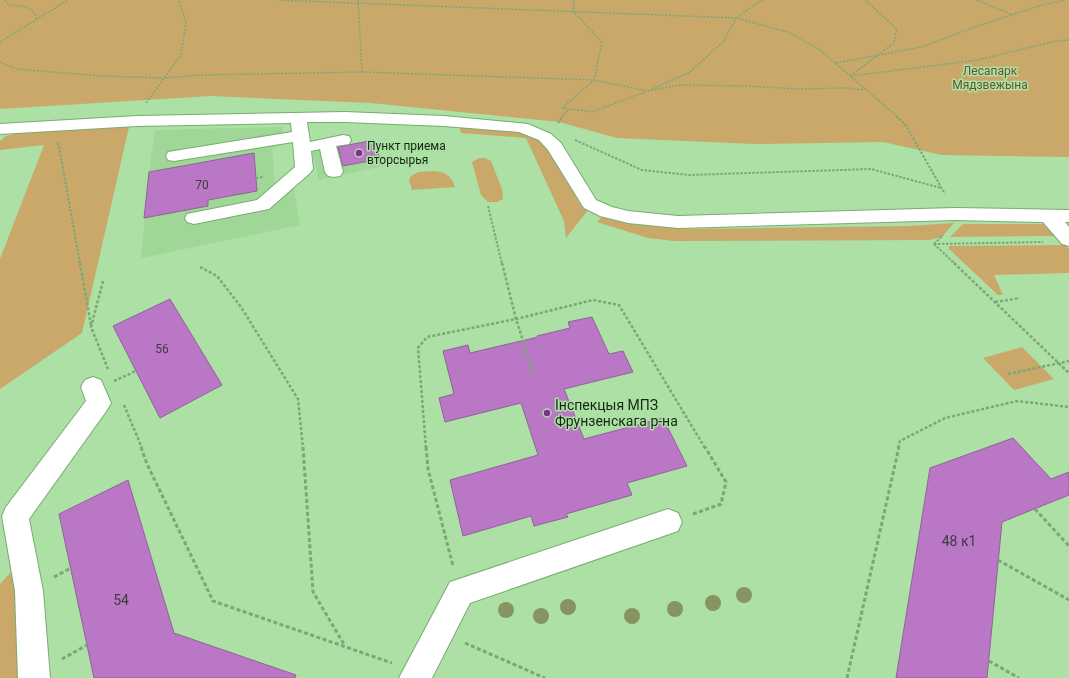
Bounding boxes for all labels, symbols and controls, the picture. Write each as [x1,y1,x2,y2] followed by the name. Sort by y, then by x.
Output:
[952,64,1028,92] park label: Лесапарк Мядзвежына
[367,139,446,167] place label: Пункт приема вторсырья
[354,148,364,158] marker: Пункт приема вторсырья
[195,178,209,192] house number: 70
[155,342,169,356] house number: 56
[555,397,678,429] place label: Інспекцыя МПЗ Фрунзенскага р-на
[542,408,552,418] marker: Інспекцыя МПЗ Фрунзенскага р-на
[942,533,976,549] house number: 48 к1
[113,592,129,608] house number: 54

